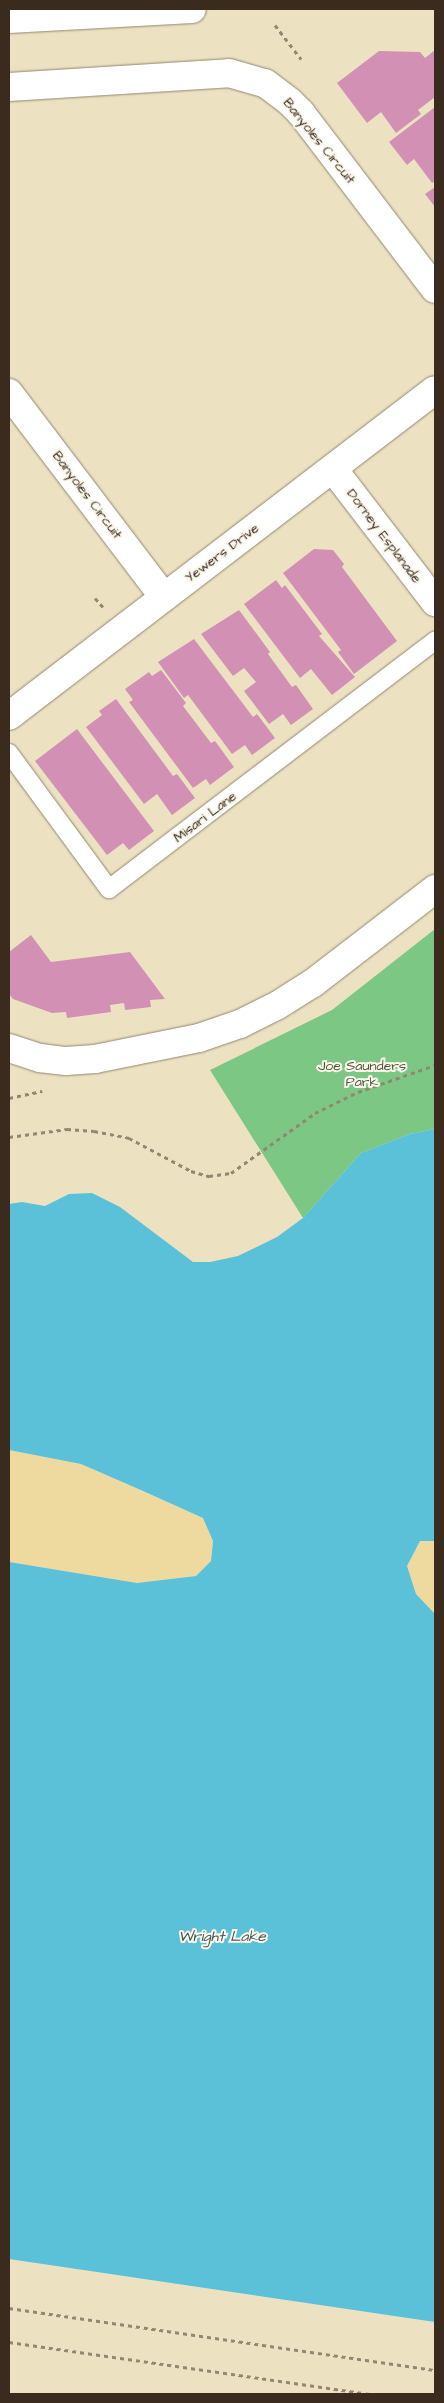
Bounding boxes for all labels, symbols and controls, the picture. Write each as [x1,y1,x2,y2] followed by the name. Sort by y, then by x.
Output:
[279,95,359,187] street label: Banyoles Circuit
[49,448,125,542] street label: Banyoles Circuit
[343,485,425,587] street label: Dorney Esplanade
[182,520,262,586] street label: Yewers Drive
[170,788,240,846] street label: Misari Lane
[318,1058,406,1090] park label: Joe Saunders Park
[178,1928,266,1946] water label: Wright Lake

